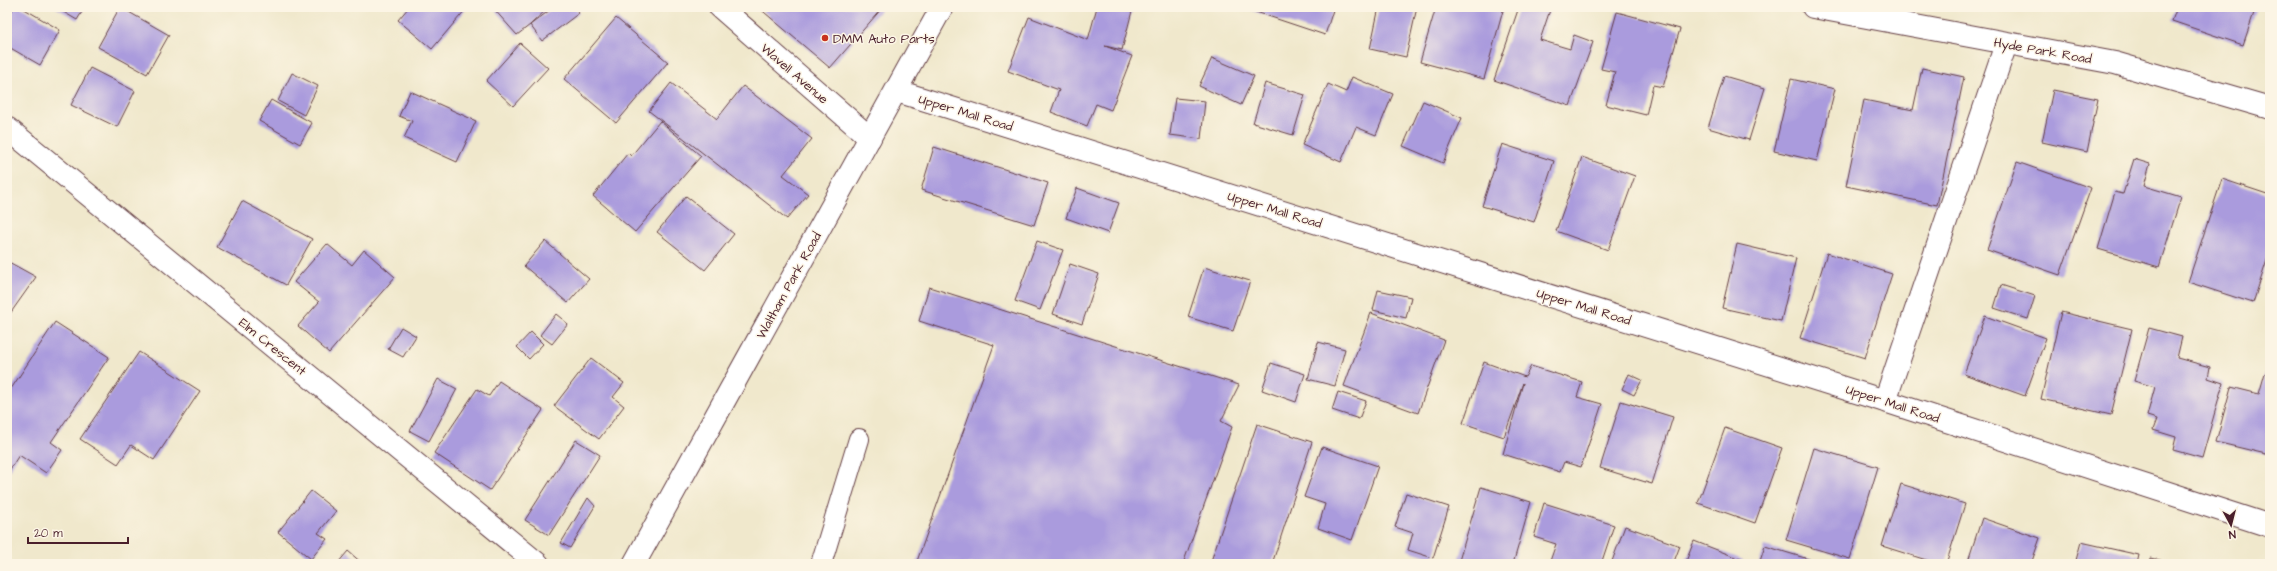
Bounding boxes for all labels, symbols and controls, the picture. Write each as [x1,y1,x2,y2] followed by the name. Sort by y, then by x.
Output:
[833,30,935,48] place label: DMM Auto Parts
[820,33,830,43] marker: DMM Auto Parts
[1992,34,2093,69] street label: Hyde Park Road
[757,39,832,108] street label: Wavell Avenue
[916,90,1015,136] street label: Upper Mall Road
[1225,187,1324,233] street label: Upper Mall Road
[752,229,826,342] street label: Waltham Park Road
[1534,284,1633,330] street label: Upper Mall Road
[235,314,310,380] street label: Elm Crescent
[1843,380,1942,428] street label: Upper Mall Road
[2211,505,2251,545] north arrow
[28,519,128,545] scale bar
[34,525,63,542] text: 20 m
[2228,527,2236,542] text: N

